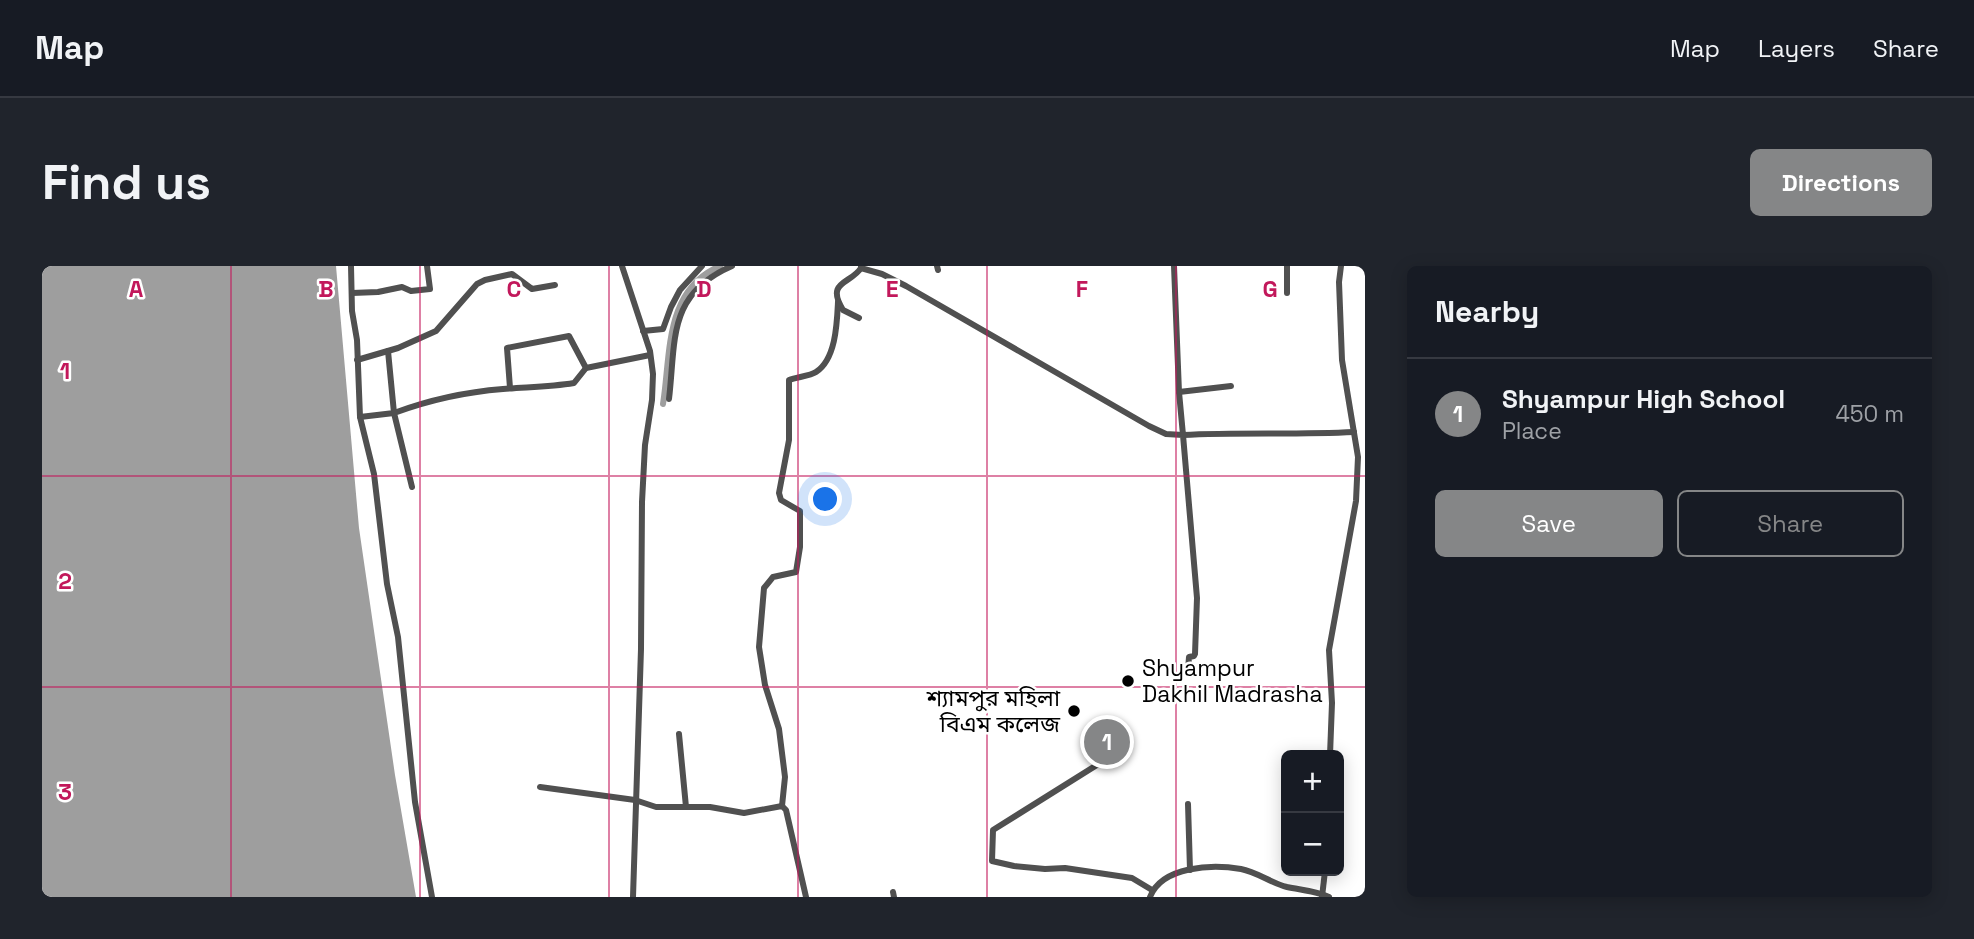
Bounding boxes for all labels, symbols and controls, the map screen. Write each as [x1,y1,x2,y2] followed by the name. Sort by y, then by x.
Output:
[35,27,104,69] text: Map
[1670,33,1720,64] text: Map
[1758,33,1835,64] text: Layers
[1873,33,1939,64] text: Share
[1750,149,1932,216] button: Directions
[42,151,211,213] text: Find us
[129,274,144,304] text: A
[318,274,334,304] text: B
[507,274,521,304] text: C
[696,274,712,304] text: D
[886,274,898,304] text: E
[1076,274,1088,304] text: F
[1262,274,1278,304] text: G
[1435,292,1539,331] text: Nearby
[60,356,70,386] text: 1
[1502,382,1785,416] text: Shyampur High School
[1453,399,1463,429] text: 1
[1835,399,1904,429] text: 450 m
[1502,416,1562,446] text: Place
[808,482,842,516] your location
[1435,490,1663,557] button: Save
[1677,490,1904,557] button: Share
[58,566,72,596] text: 2
[1142,653,1323,709] place label: Shyampur Dakhil Madrasha
[1120,673,1136,689] marker: Shyampur Dakhil Madrasha
[925,683,1061,739] place label: শ্যামপুর মহিলা বিএম কলেজ
[1066,703,1082,719] marker: শ্যামপুর মহিলা বিএম কলেজ
[1084,716,1130,768] pin: 1
[1281,750,1344,876] map controls
[1281,750,1344,813] button: +
[58,777,72,807] text: 3
[1281,813,1344,876] button: −

